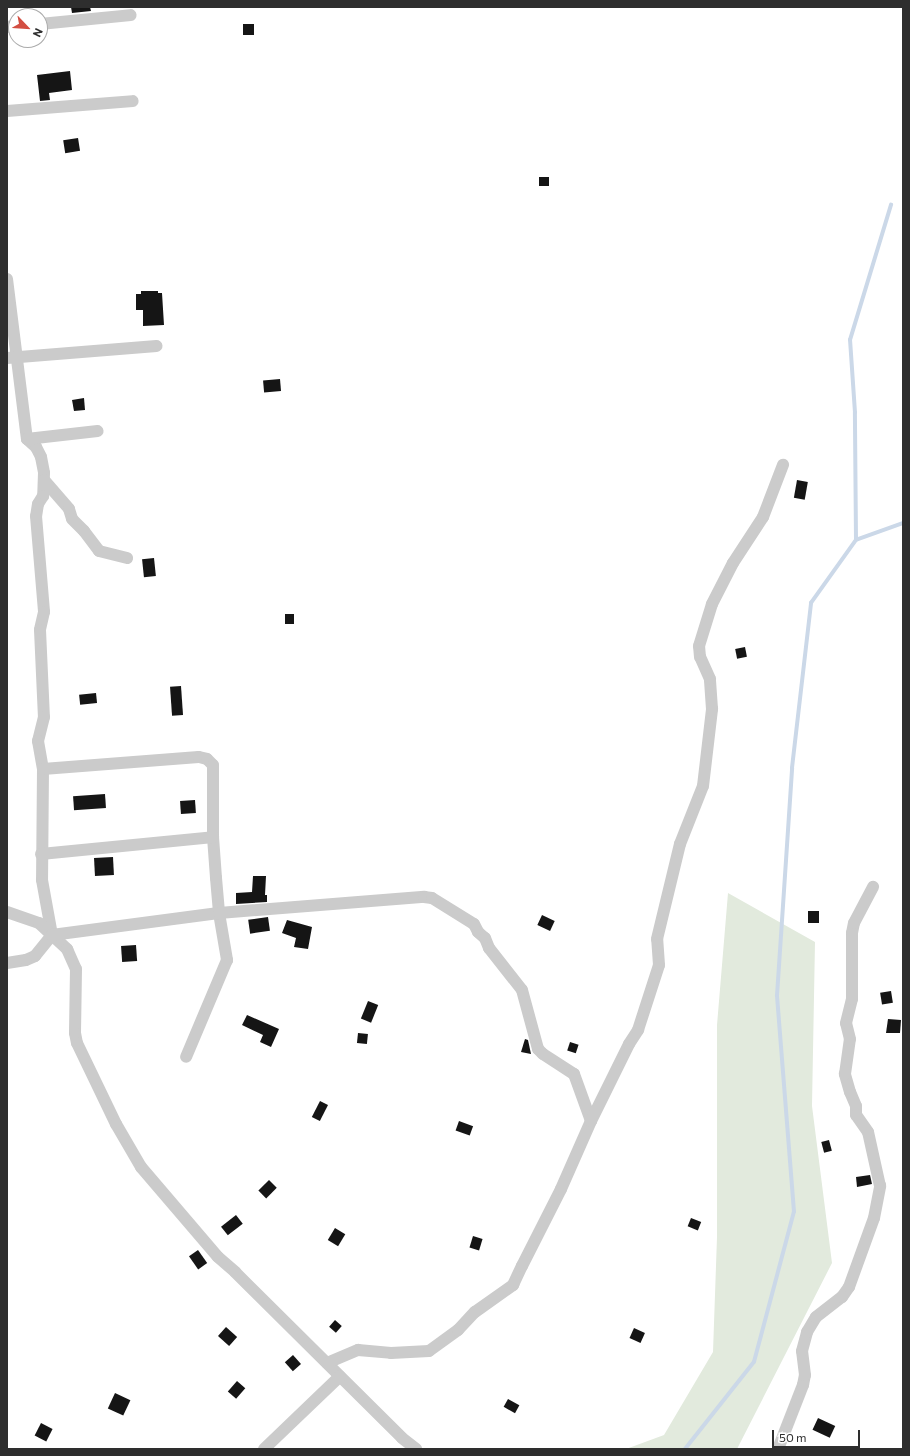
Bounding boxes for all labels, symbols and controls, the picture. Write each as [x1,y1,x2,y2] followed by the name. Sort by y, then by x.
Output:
[8,8,48,48] north arrow
[31,26,46,39] text: N
[774,1422,862,1448] scale bar
[779,1430,807,1444] text: 50 m

